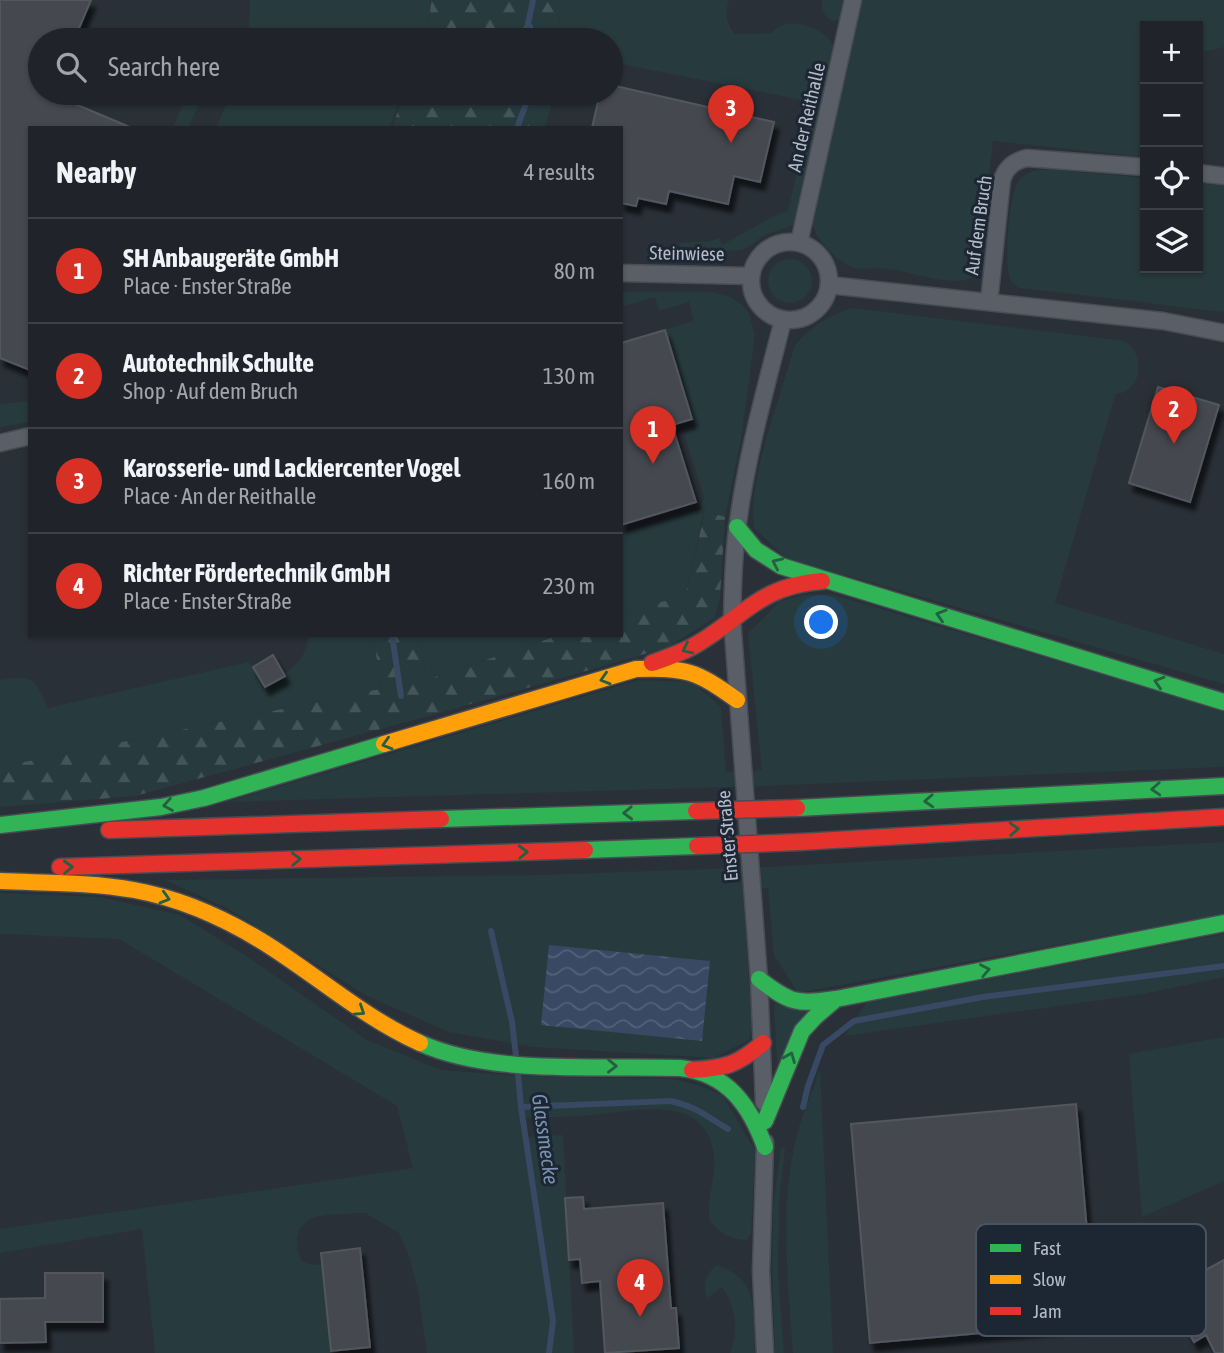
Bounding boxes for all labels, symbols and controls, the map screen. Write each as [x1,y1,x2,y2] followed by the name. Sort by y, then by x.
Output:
[1140,21,1203,273] map controls
[1140,21,1203,84] button: +
[28,28,623,105] search box
[52,48,90,86] icon: search
[108,52,220,82] text: Search here
[783,60,829,174] street label: An der Reithalle
[1140,84,1203,147] button: −
[708,85,754,143] pin: 3
[1140,147,1203,210] button: locate
[56,155,136,189] text: Nearby
[524,159,595,185] text: 4 results
[960,174,996,276] street label: Auf dem Bruch
[1140,210,1203,273] button: layers
[649,241,725,265] street label: Steinwiese
[123,243,339,273] text: SH Anbaugeräte GmbH
[74,258,84,284] text: 1
[554,258,595,284] text: 80 m
[123,273,292,299] text: Place · Enster Straße
[123,348,314,378] text: Autotechnik Schulte
[74,363,84,389] text: 2
[543,363,595,389] text: 130 m
[123,378,298,404] text: Shop · Auf dem Bruch
[1151,386,1197,444] pin: 2
[630,406,676,464] pin: 1
[123,453,460,483] text: Karosserie- und Lackiercenter Vogel
[74,468,84,494] text: 3
[543,468,595,494] text: 160 m
[123,483,316,509] text: Place · An der Reithalle
[772,557,784,571] one-way arrow
[123,558,391,588] text: Richter Fördertechnik GmbH
[74,573,84,599] text: 4
[543,573,595,599] text: 230 m
[123,588,292,614] text: Place · Enster Straße
[804,605,838,639] your location
[936,609,948,624] one-way arrow
[682,641,694,655] one-way arrow
[599,670,611,685] one-way arrow
[1153,676,1165,690] one-way arrow
[381,735,393,750] one-way arrow
[1150,781,1161,796] one-way arrow
[712,790,742,882] street label: Enster Straße
[923,793,934,808] one-way arrow
[162,797,174,812] one-way arrow
[622,806,633,821] one-way arrow
[1009,822,1020,837] one-way arrow
[518,844,529,859] one-way arrow
[290,852,301,867] one-way arrow
[63,859,74,875] one-way arrow
[159,889,171,904] one-way arrow
[979,963,991,978] one-way arrow
[353,1003,366,1016] one-way arrow
[782,1052,796,1064] one-way arrow
[607,1059,618,1074] one-way arrow
[528,1092,564,1186] water label: Glassmecke
[976,1224,1206,1336] legend
[1033,1237,1061,1259] text: Fast
[617,1259,663,1317] pin: 4
[1033,1268,1067,1290] text: Slow
[1033,1300,1062,1322] text: Jam

